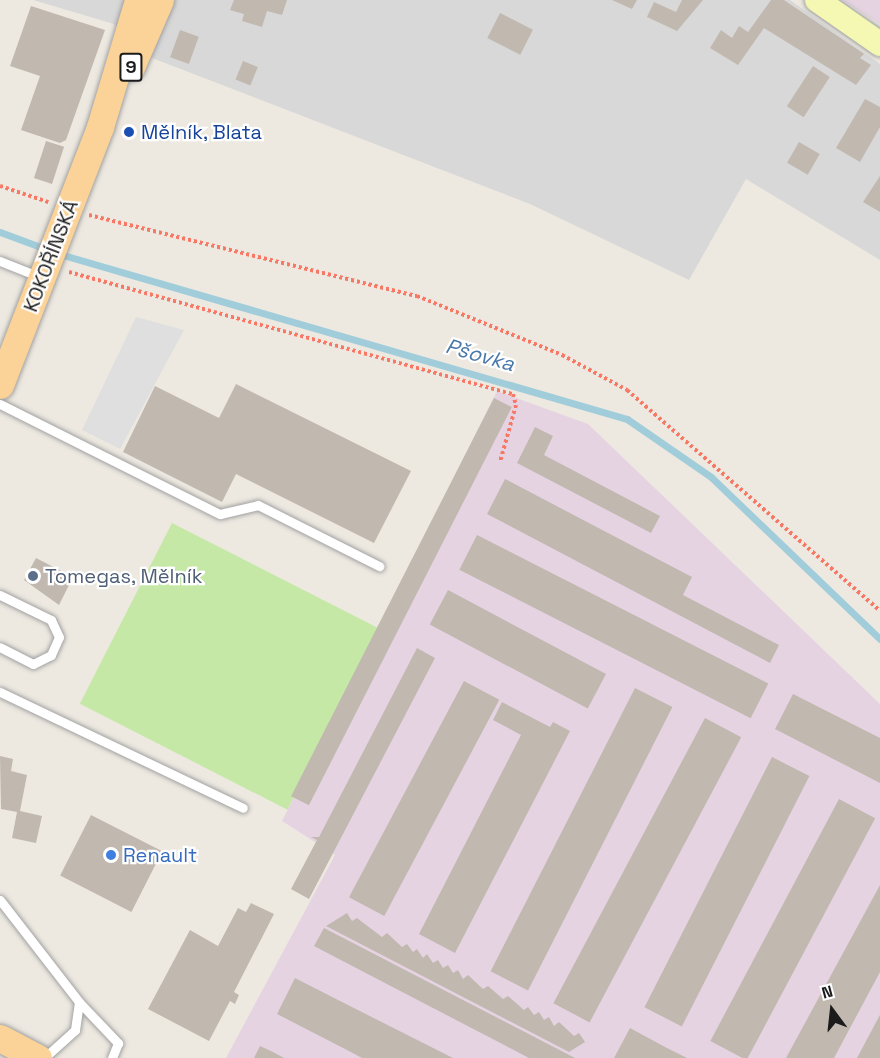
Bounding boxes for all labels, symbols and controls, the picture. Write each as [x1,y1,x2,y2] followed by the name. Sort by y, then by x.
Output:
[119,52,143,82] road number: 9
[141,120,263,144] place label: Mělník, Blata
[122,125,136,139] marker: Mělník, Blata
[19,197,83,315] street label: KOKOŘÍNSKÁ
[443,333,517,377] water label: Pšovka
[45,564,203,588] place label: Tomegas, Mělník
[26,569,40,583] marker: Tomegas, Mělník
[123,843,197,867] place label: Renault
[104,848,118,862] marker: Renault
[802,980,862,1040] north arrow
[819,981,835,1004] text: N

